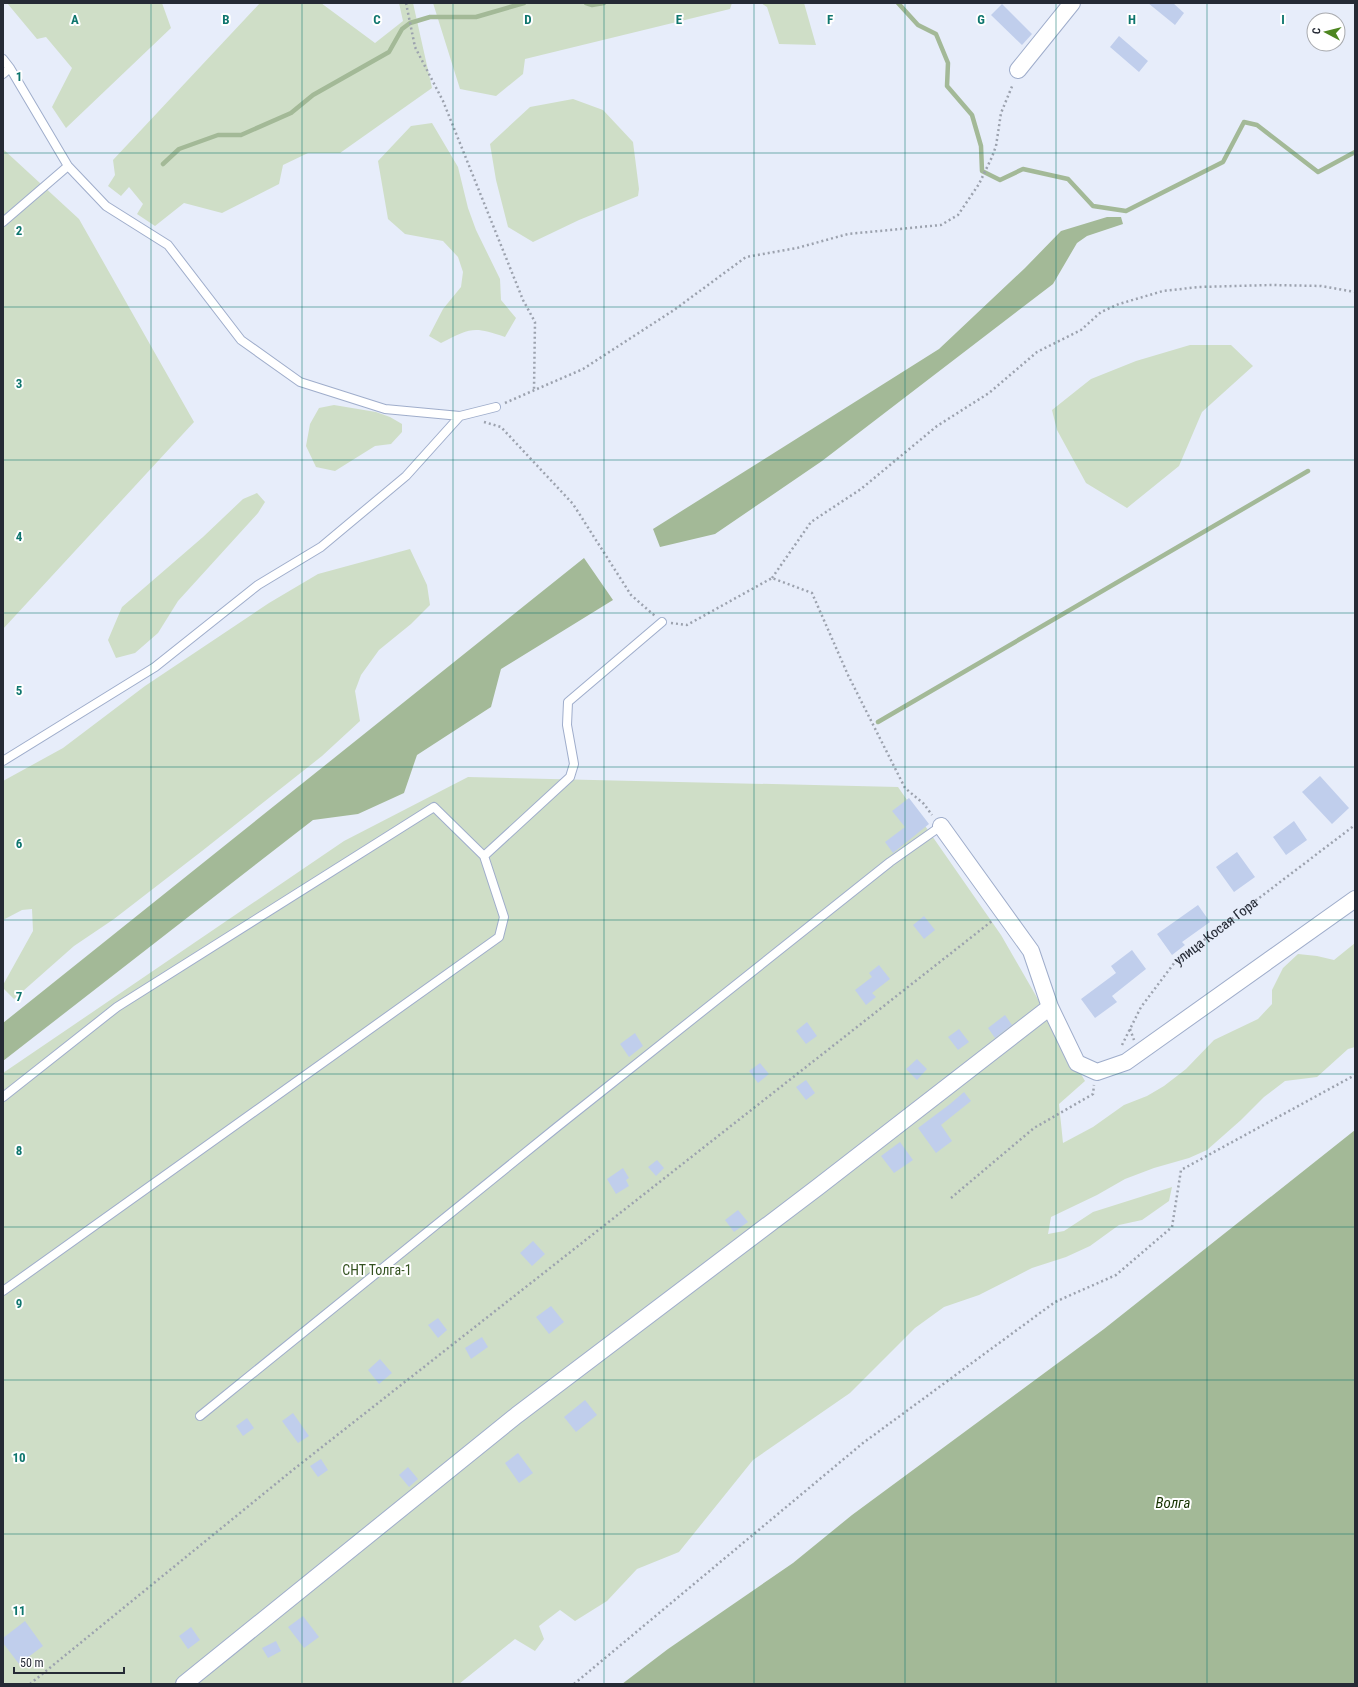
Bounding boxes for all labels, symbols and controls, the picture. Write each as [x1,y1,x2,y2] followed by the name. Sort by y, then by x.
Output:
[71,12,79,27] text: A
[222,12,230,27] text: B
[373,12,381,27] text: C
[524,12,532,27] text: D
[676,12,683,27] text: E
[827,12,833,27] text: F
[977,12,985,27] text: G
[1128,12,1136,27] text: H
[1281,12,1285,27] text: I
[1306,12,1346,52] north arrow
[1310,27,1323,35] text: С
[16,69,22,84] text: 1
[16,223,23,238] text: 2
[16,376,22,391] text: 3
[16,529,23,544] text: 4
[16,683,23,698] text: 5
[16,836,23,851] text: 6
[1171,894,1261,968] street label: улица Косая Гора
[16,989,23,1004] text: 7
[16,1143,22,1158] text: 8
[342,1262,412,1278] park label: СНТ Толга-1
[16,1296,22,1311] text: 9
[12,1450,26,1465] text: 10
[1156,1494,1190,1512] water label: Волга
[12,1603,26,1618] text: 11
[14,1649,124,1675] scale bar
[20,1656,44,1670] text: 50 m

